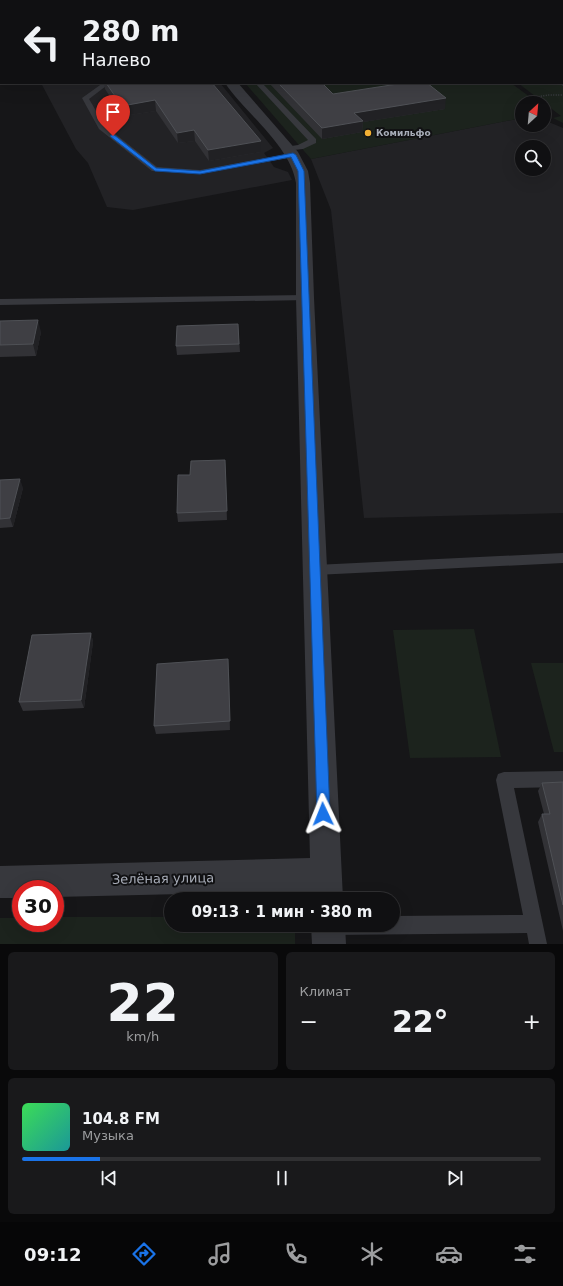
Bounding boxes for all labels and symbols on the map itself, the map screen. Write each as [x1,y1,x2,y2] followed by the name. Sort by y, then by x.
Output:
[96,95,130,136] pin
[515,96,551,132] north arrow
[363,128,373,138] marker: Комильфо
[376,128,431,138] place label: Комильфо
[302,793,344,835] position arrow
[112,870,214,887] street label: Зелёная улица
[12,880,64,932] speed limit sign: 30

